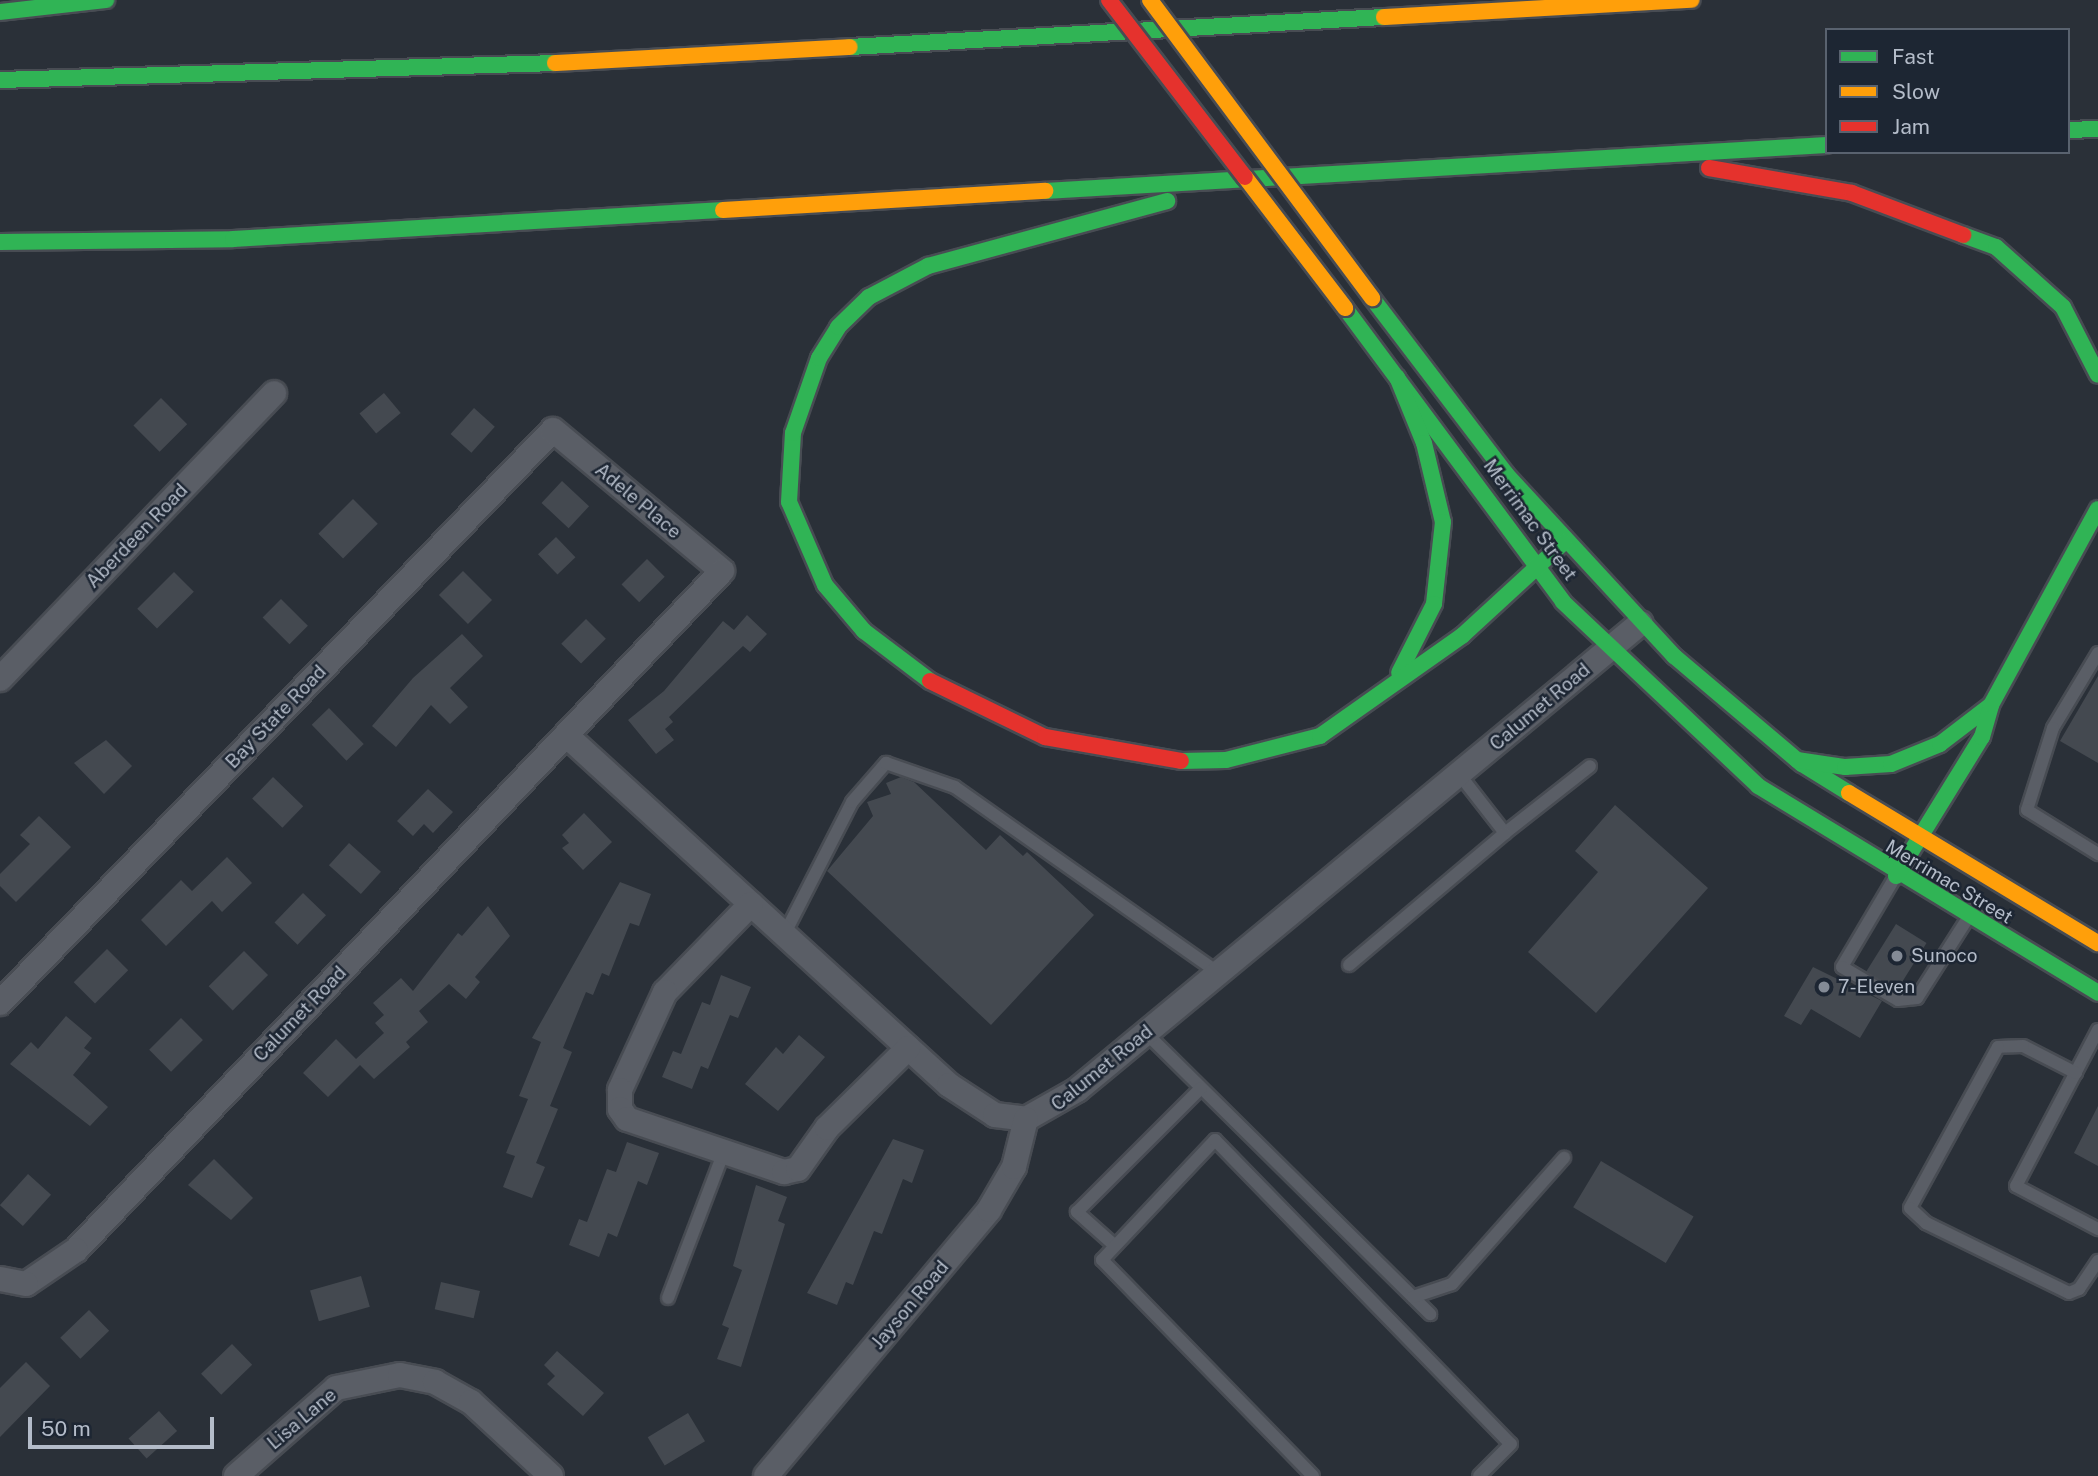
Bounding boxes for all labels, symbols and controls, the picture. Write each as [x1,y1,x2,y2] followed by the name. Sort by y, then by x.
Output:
[1825,28,2070,154] legend
[1892,44,1934,69] text: Fast
[1892,79,1940,104] text: Slow
[1892,114,1930,139] text: Jam
[1478,455,1582,585] street label: Merrimac Street
[590,458,686,544] street label: Adele Place
[81,479,193,593] street label: Aberdeen Road
[1485,658,1595,756] street label: Calumet Road
[221,661,331,773] street label: Bay State Road
[1881,835,2017,929] street label: Merrimac Street
[1911,945,1978,967] place label: Sunoco
[1889,948,1905,964] marker: Sunoco
[249,962,351,1066] street label: Calumet Road
[1838,976,1915,998] place label: 7-Eleven
[1816,979,1832,995] marker: 7-Eleven
[1047,1020,1157,1116] street label: Calumet Road
[866,1256,954,1354] street label: Jayson Road
[263,1383,341,1455] street label: Lisa Lane
[32,1402,217,1446] scale bar
[41,1416,91,1441] text: 50 m

